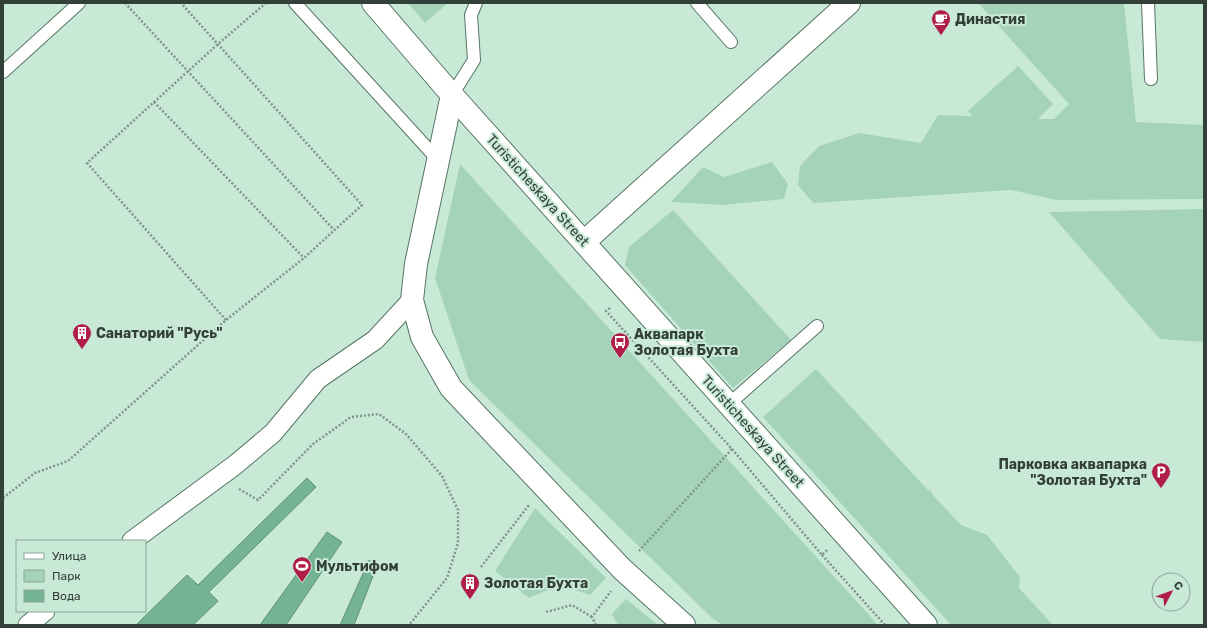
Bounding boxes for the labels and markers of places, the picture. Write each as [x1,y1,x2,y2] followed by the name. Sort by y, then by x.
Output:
[930,8,952,36] cafe icon: Династия
[955,11,1025,28] place label: Династия
[71,322,93,350] building icon: Санаторий "Русь"
[96,325,223,342] place label: Санаторий "Русь"
[634,326,738,359] place label: Аквапарк Золотая Бухта
[609,331,631,359] bus stop icon: Аквапарк Золотая Бухта
[998,456,1147,489] place label: Парковка аквапарка "Золотая Бухта"
[1150,461,1172,489] parking icon: Парковка аквапарка "Золотая Бухта"
[291,555,313,583] sports icon: Мультифом
[316,558,399,575] place label: Мультифом
[459,572,481,600] building icon: Золотая Бухта
[484,575,588,592] place label: Золотая Бухта

